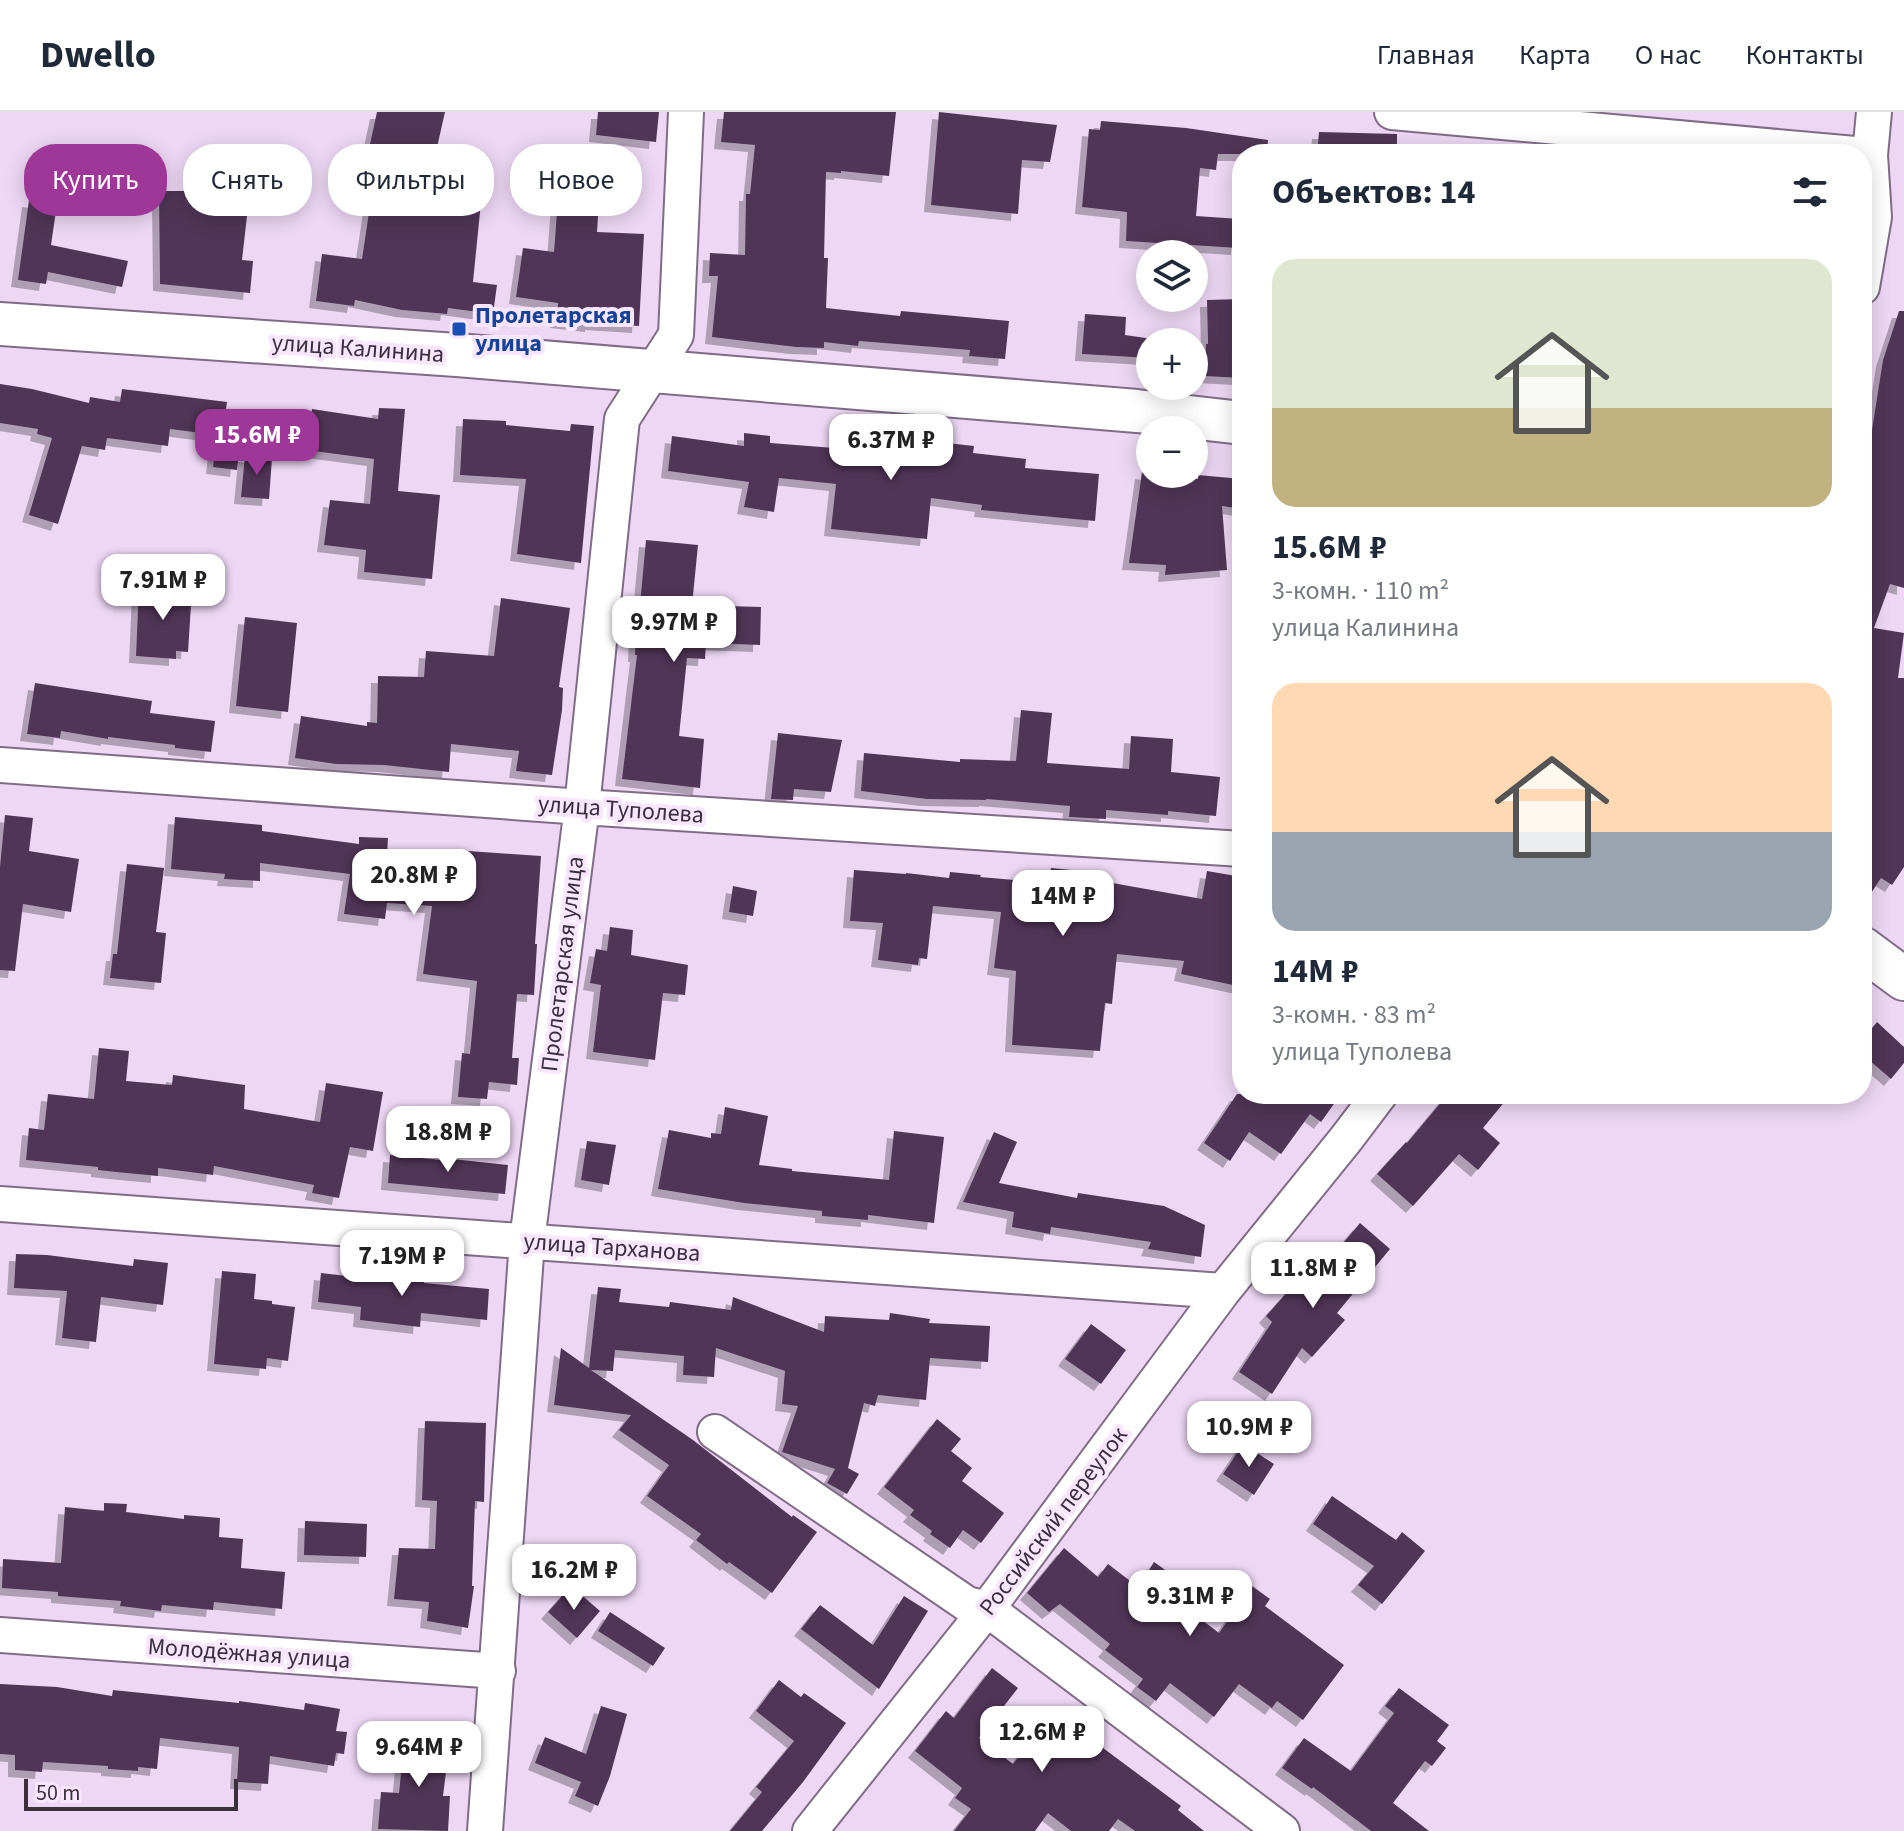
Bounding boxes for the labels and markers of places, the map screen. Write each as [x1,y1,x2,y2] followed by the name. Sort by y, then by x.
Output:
[475,298,632,361] place label: Пролетарская улица
[450,320,468,338] marker: Пролетарская улица
[183,409,331,477] pin: 15.6M ₽
[817,414,965,482] pin: 6.37M ₽
[89,554,237,622] pin: 7.91M ₽
[600,596,748,664] pin: 9.97M ₽
[340,849,488,917] pin: 20.8M ₽
[1007,870,1119,938] pin: 14M ₽
[374,1106,522,1174] pin: 18.8M ₽
[328,1230,476,1298] pin: 7.19M ₽
[1239,1242,1387,1310] pin: 11.8M ₽
[1175,1401,1323,1469] pin: 10.9M ₽
[500,1544,648,1612] pin: 16.2M ₽
[1116,1570,1264,1638] pin: 9.31M ₽
[968,1706,1116,1774] pin: 12.6M ₽
[345,1721,493,1789] pin: 9.64M ₽

